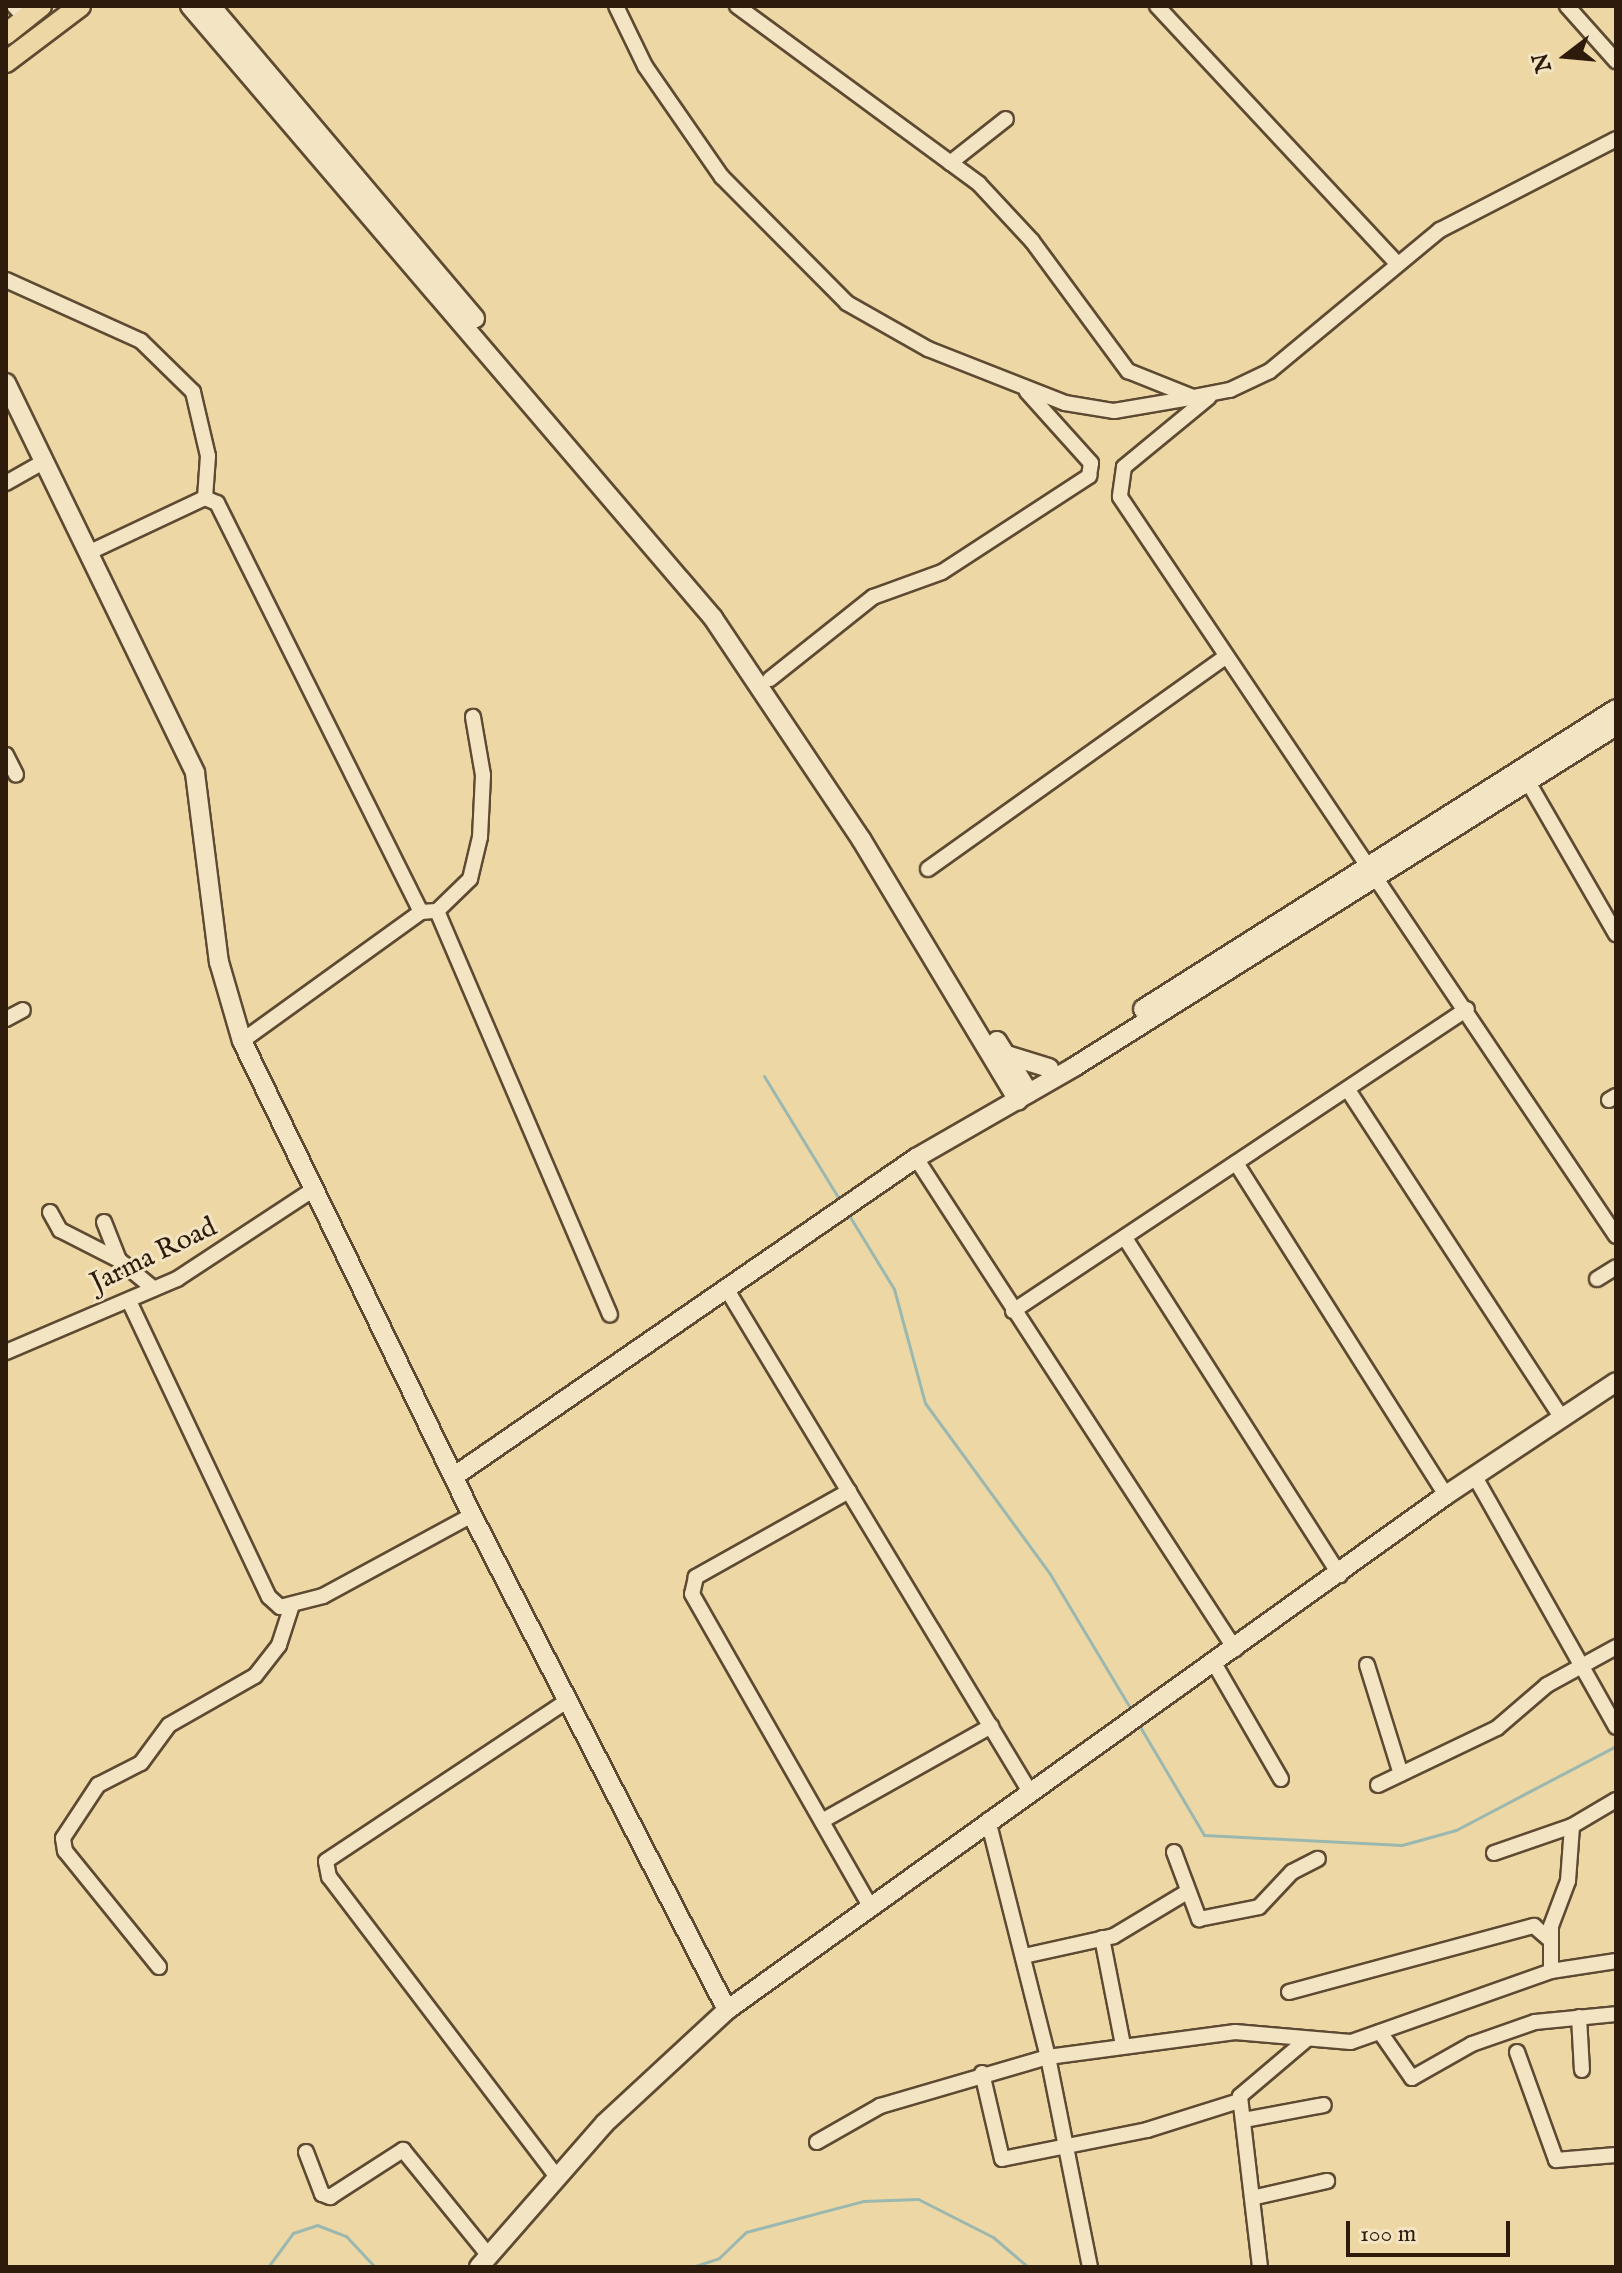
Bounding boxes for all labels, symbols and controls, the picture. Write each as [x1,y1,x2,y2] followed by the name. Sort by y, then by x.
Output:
[1526,16,1606,96] north arrow
[1527,50,1559,76] text: N
[85,1211,223,1301] street label: Jarma Road
[1350,2205,1514,2255] scale bar
[1360,2219,1416,2250] text: 100 m

